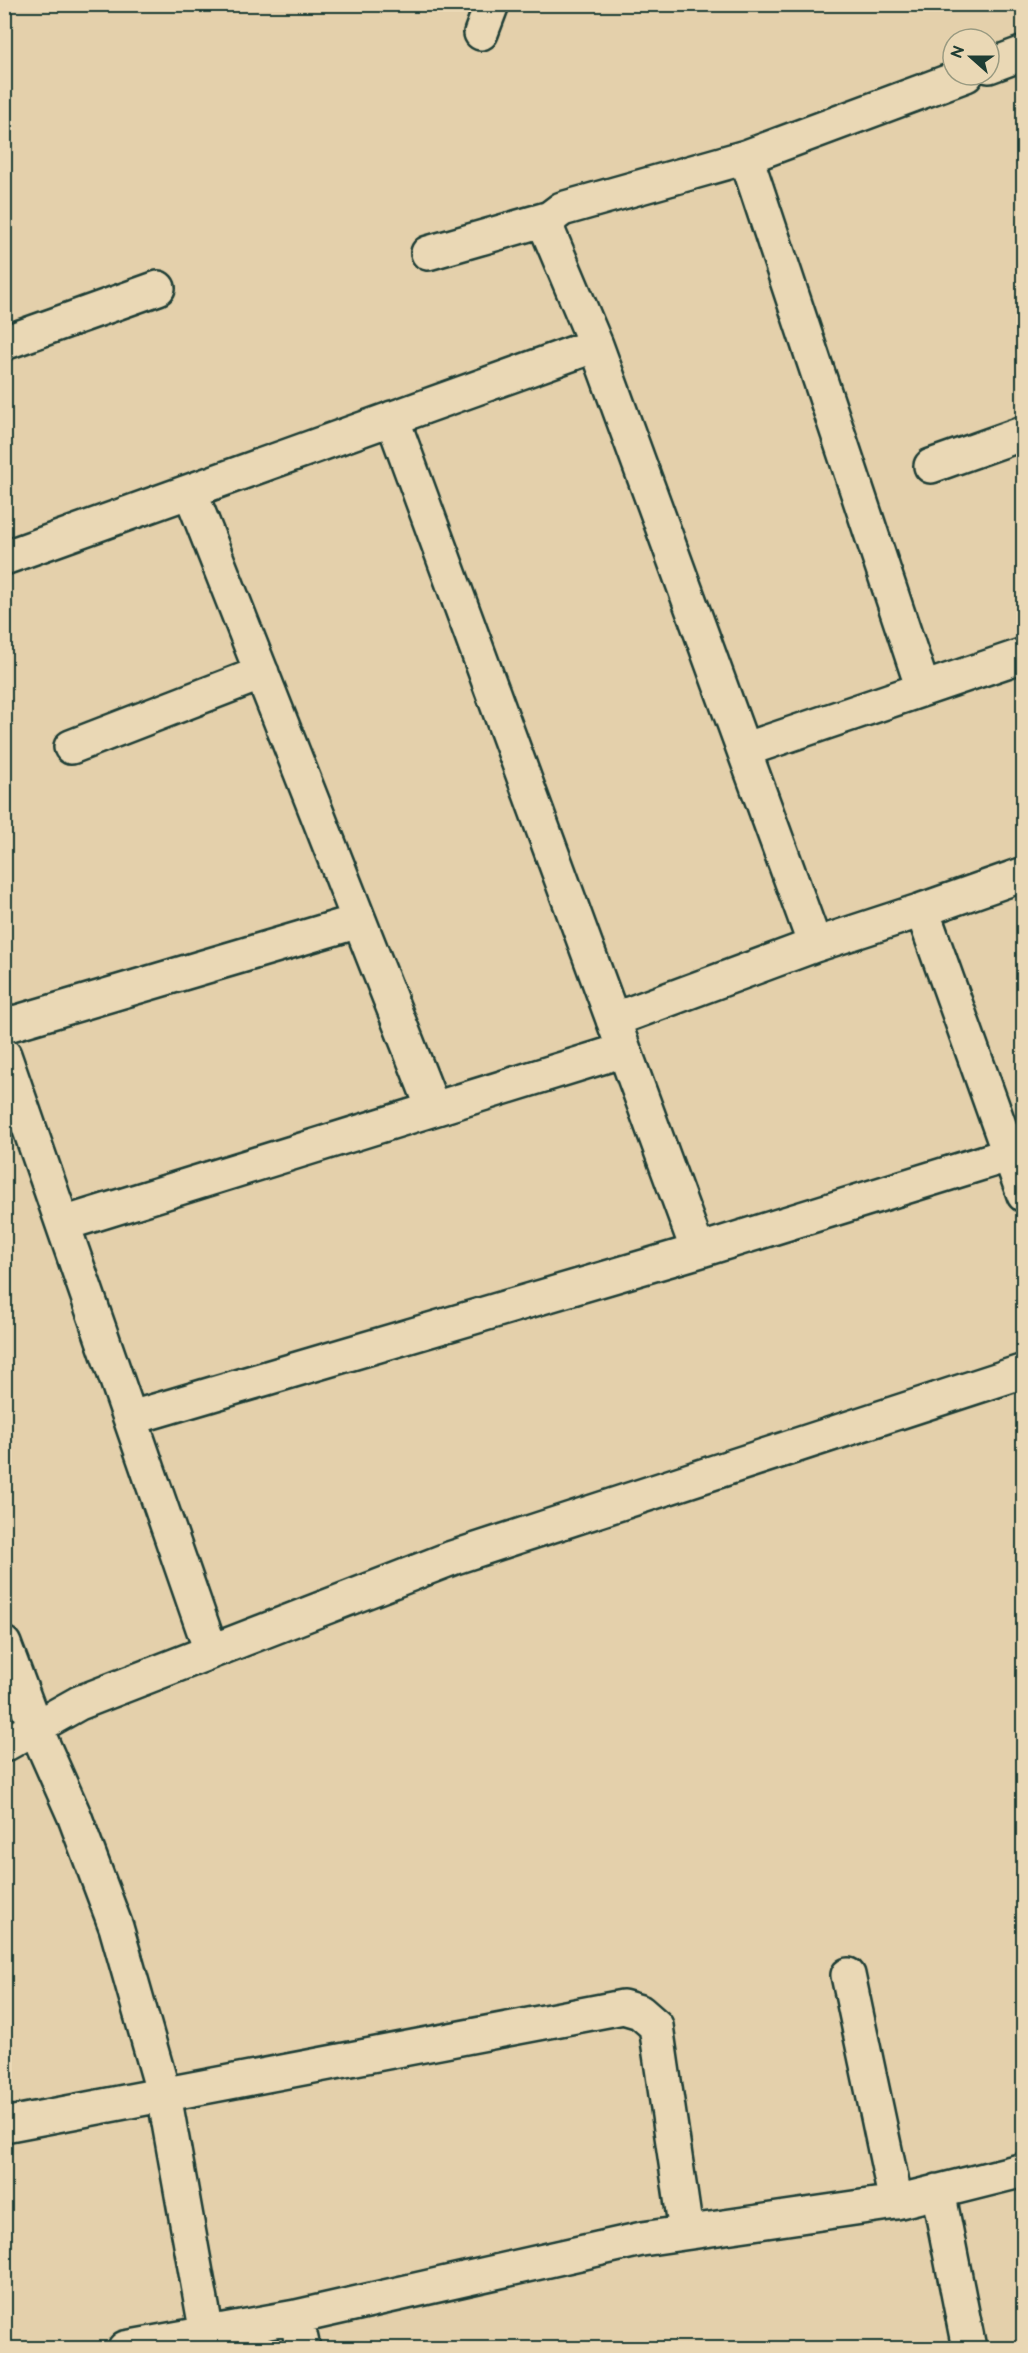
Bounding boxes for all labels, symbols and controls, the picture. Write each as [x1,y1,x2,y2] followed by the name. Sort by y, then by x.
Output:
[941,27,1001,87] north arrow
[947,43,969,61] text: N

